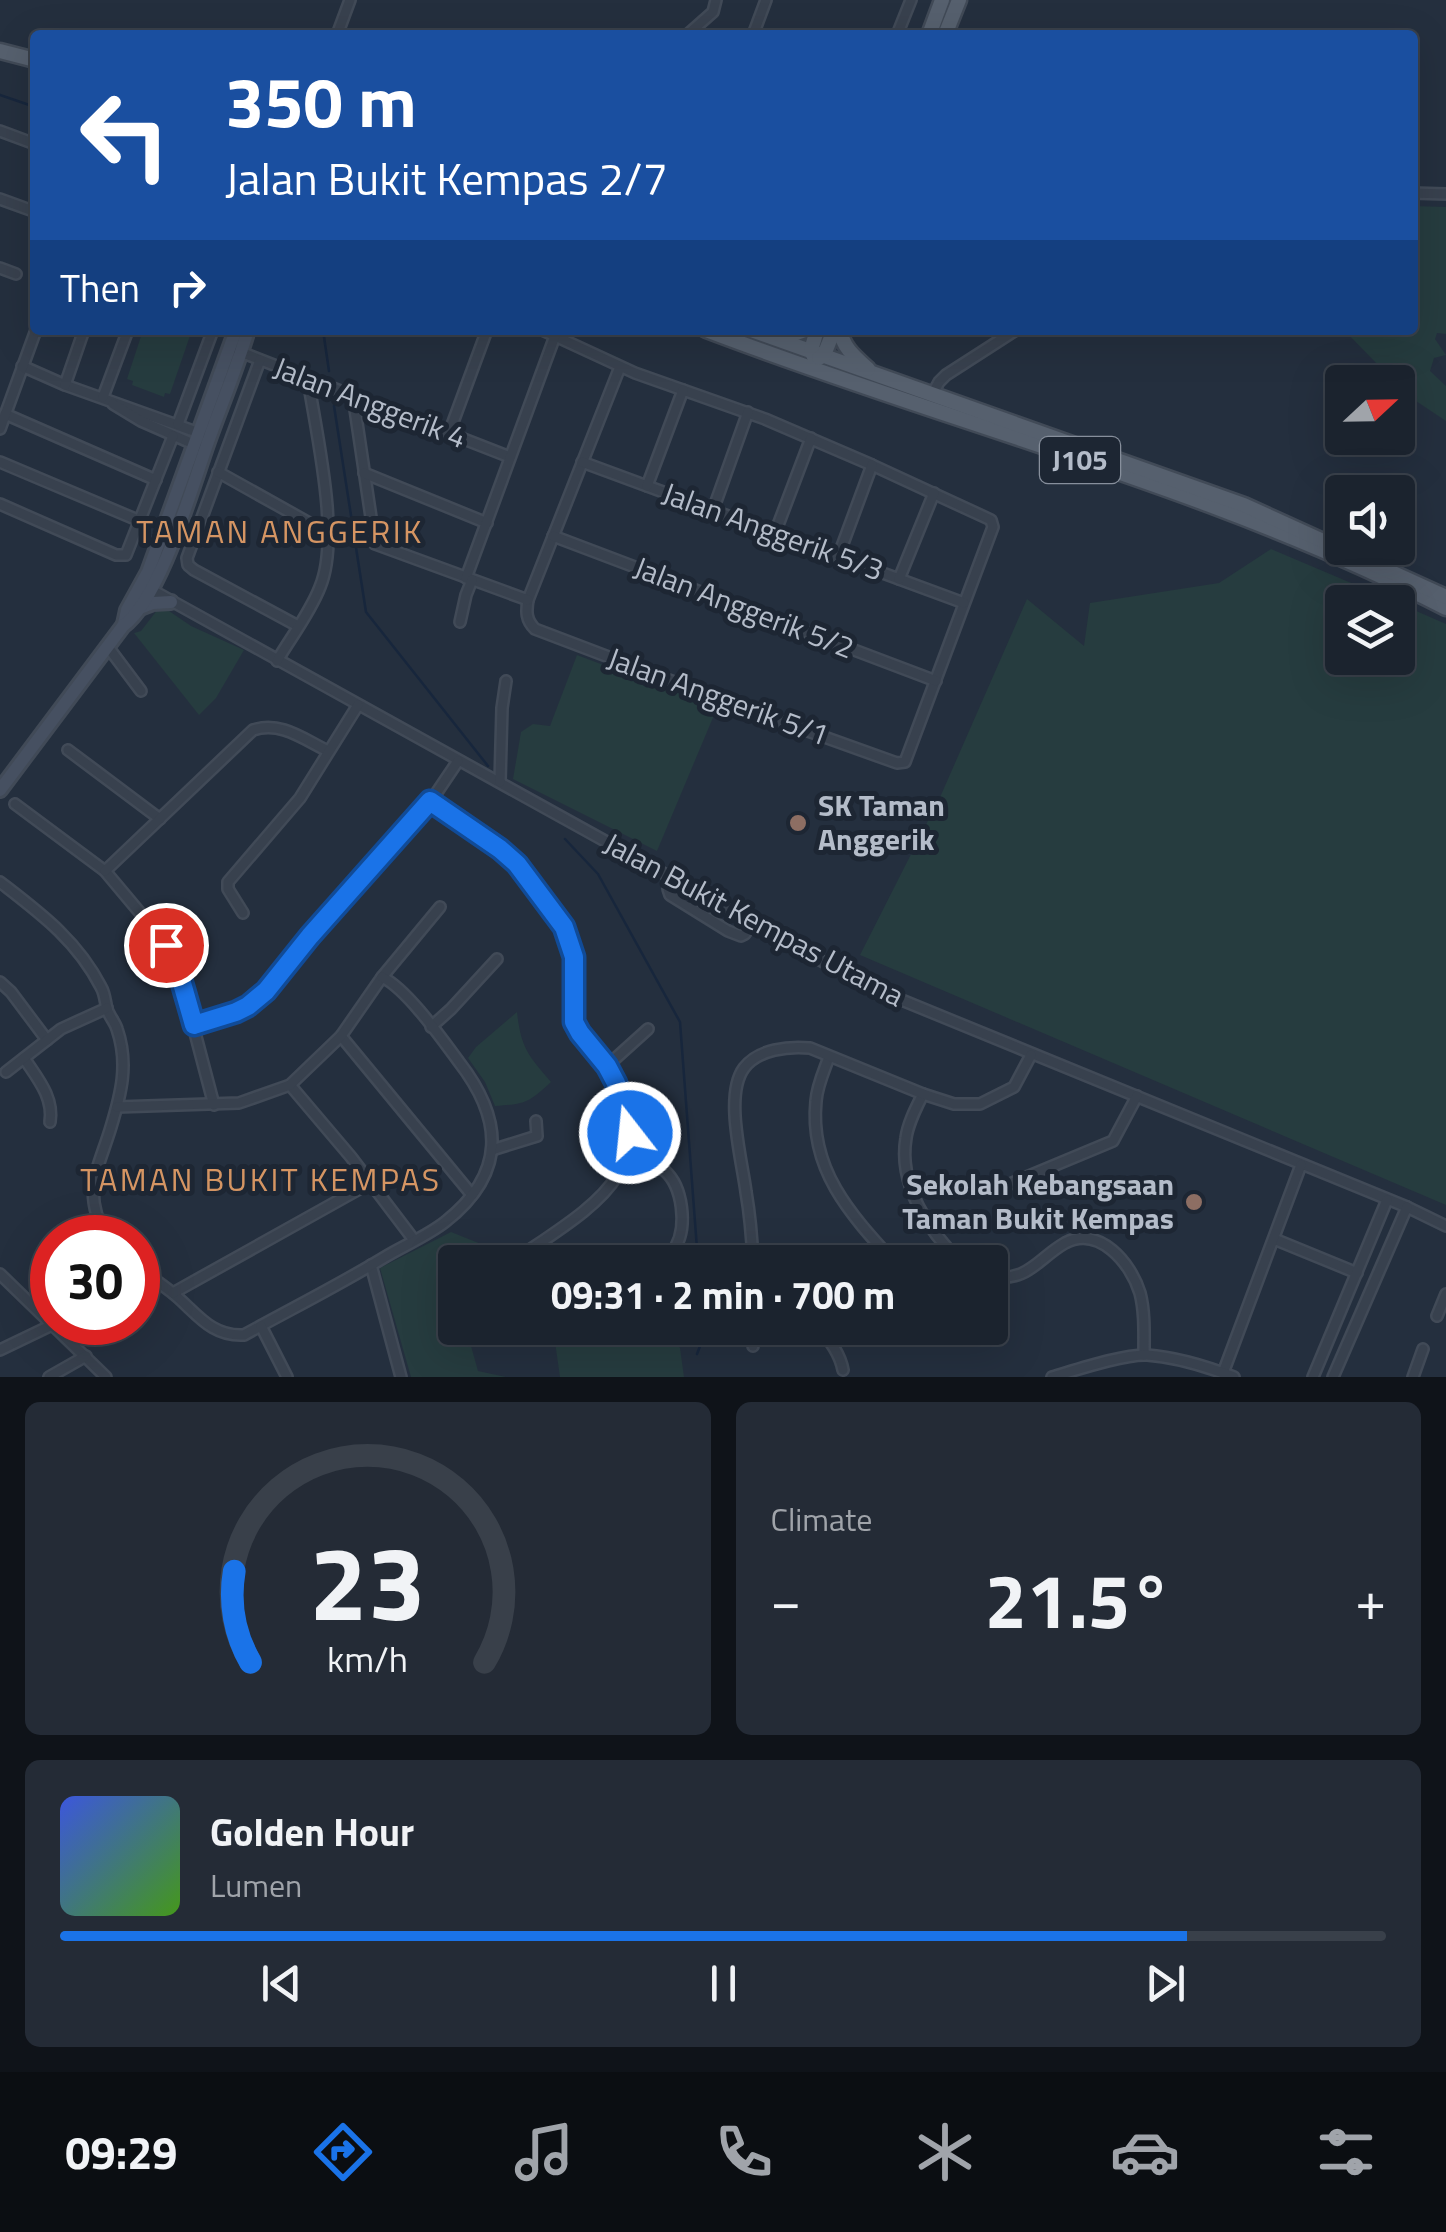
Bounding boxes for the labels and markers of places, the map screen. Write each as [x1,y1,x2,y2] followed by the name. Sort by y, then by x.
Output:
[818,782,945,862] place label: SK Taman Anggerik
[787,812,809,834] marker: SK Taman Anggerik
[124,903,209,988] pin
[902,1161,1174,1241] place label: Sekolah Kebangsaan Taman Bukit Kempas
[1183,1191,1205,1213] marker: Sekolah Kebangsaan Taman Bukit Kempas

